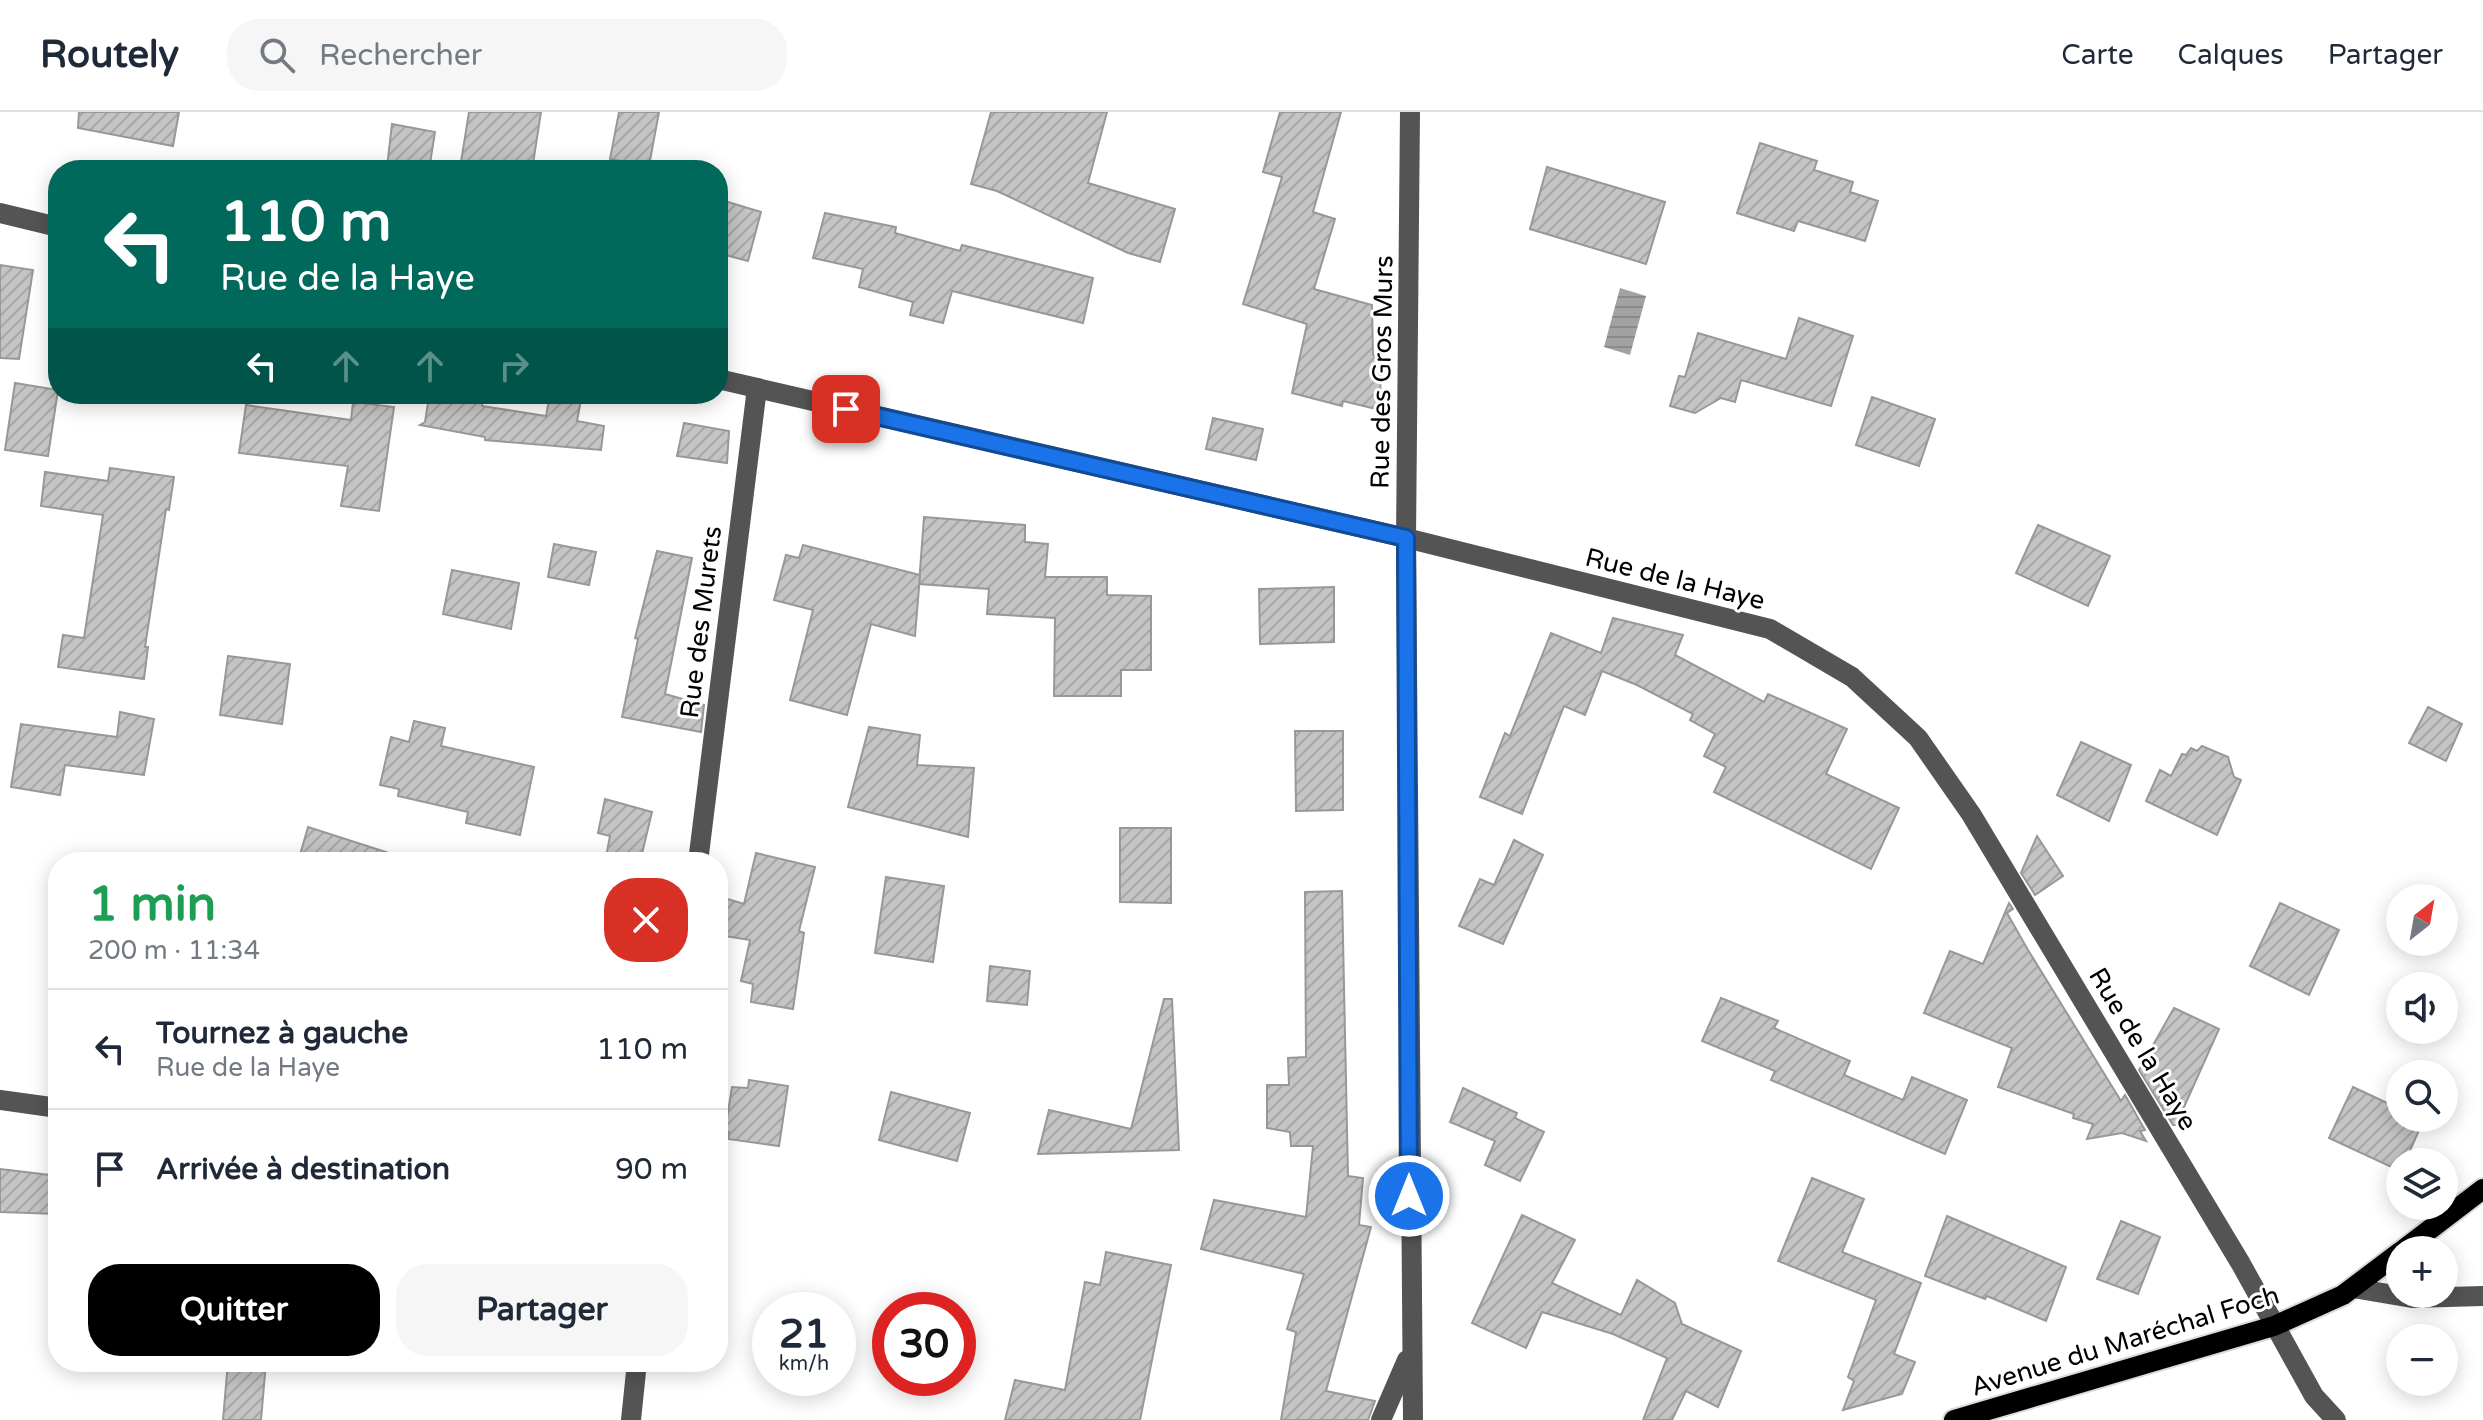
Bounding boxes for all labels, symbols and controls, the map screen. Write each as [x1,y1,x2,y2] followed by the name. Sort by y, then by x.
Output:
[227,19,787,91] search box
[40,32,179,78] text: Routely
[255,33,299,77] icon: search
[319,37,482,74] text: Rechercher
[2061,38,2134,72] text: Carte
[2178,38,2284,72] text: Calques
[2328,38,2443,72] text: Partager
[220,189,391,256] text: 110 m
[88,192,192,296] icon: left
[1364,255,1400,489] street label: Rue des Gros Murs
[220,257,475,300] text: Rue de la Haye
[240,344,284,388] icon: left
[324,344,368,388] icon: ahead
[408,344,452,388] icon: ahead
[492,344,536,388] icon: right
[812,375,880,443] pin
[824,387,868,431] icon: arrive
[674,524,728,720] street label: Rue des Murets
[1582,542,1768,616] street label: Rue de la Haye
[88,876,216,934] text: 1 min
[604,878,688,962] button: close
[2386,884,2458,956] north arrow
[2386,884,2458,1396] map controls
[88,935,260,966] text: 200 m · 11:34
[2082,962,2204,1136] street label: Rue de la Haye
[2386,972,2458,1044] button: sound
[156,1015,408,1052] text: Tournez à gauche
[88,1027,132,1071] icon: left
[596,1031,688,1068] text: 110 m
[156,1052,340,1083] text: Rue de la Haye
[2386,1060,2458,1132] button: search
[88,1147,132,1191] icon: arrive
[2386,1148,2458,1220] button: layers
[156,1151,450,1188] text: Arrivée à destination
[615,1151,688,1188] text: 90 m
[1367,1154,1451,1238] position arrow
[2386,1236,2458,1308] button: +
[88,1264,380,1356] button: Quitter
[396,1264,688,1356] button: Partager
[1967,1279,2283,1403] street label: Avenue du Maréchal Foch
[872,1292,976,1396] speed limit sign: 30
[779,1310,829,1358] text: 21
[2386,1324,2458,1396] button: −
[779,1352,829,1376] text: km/h

